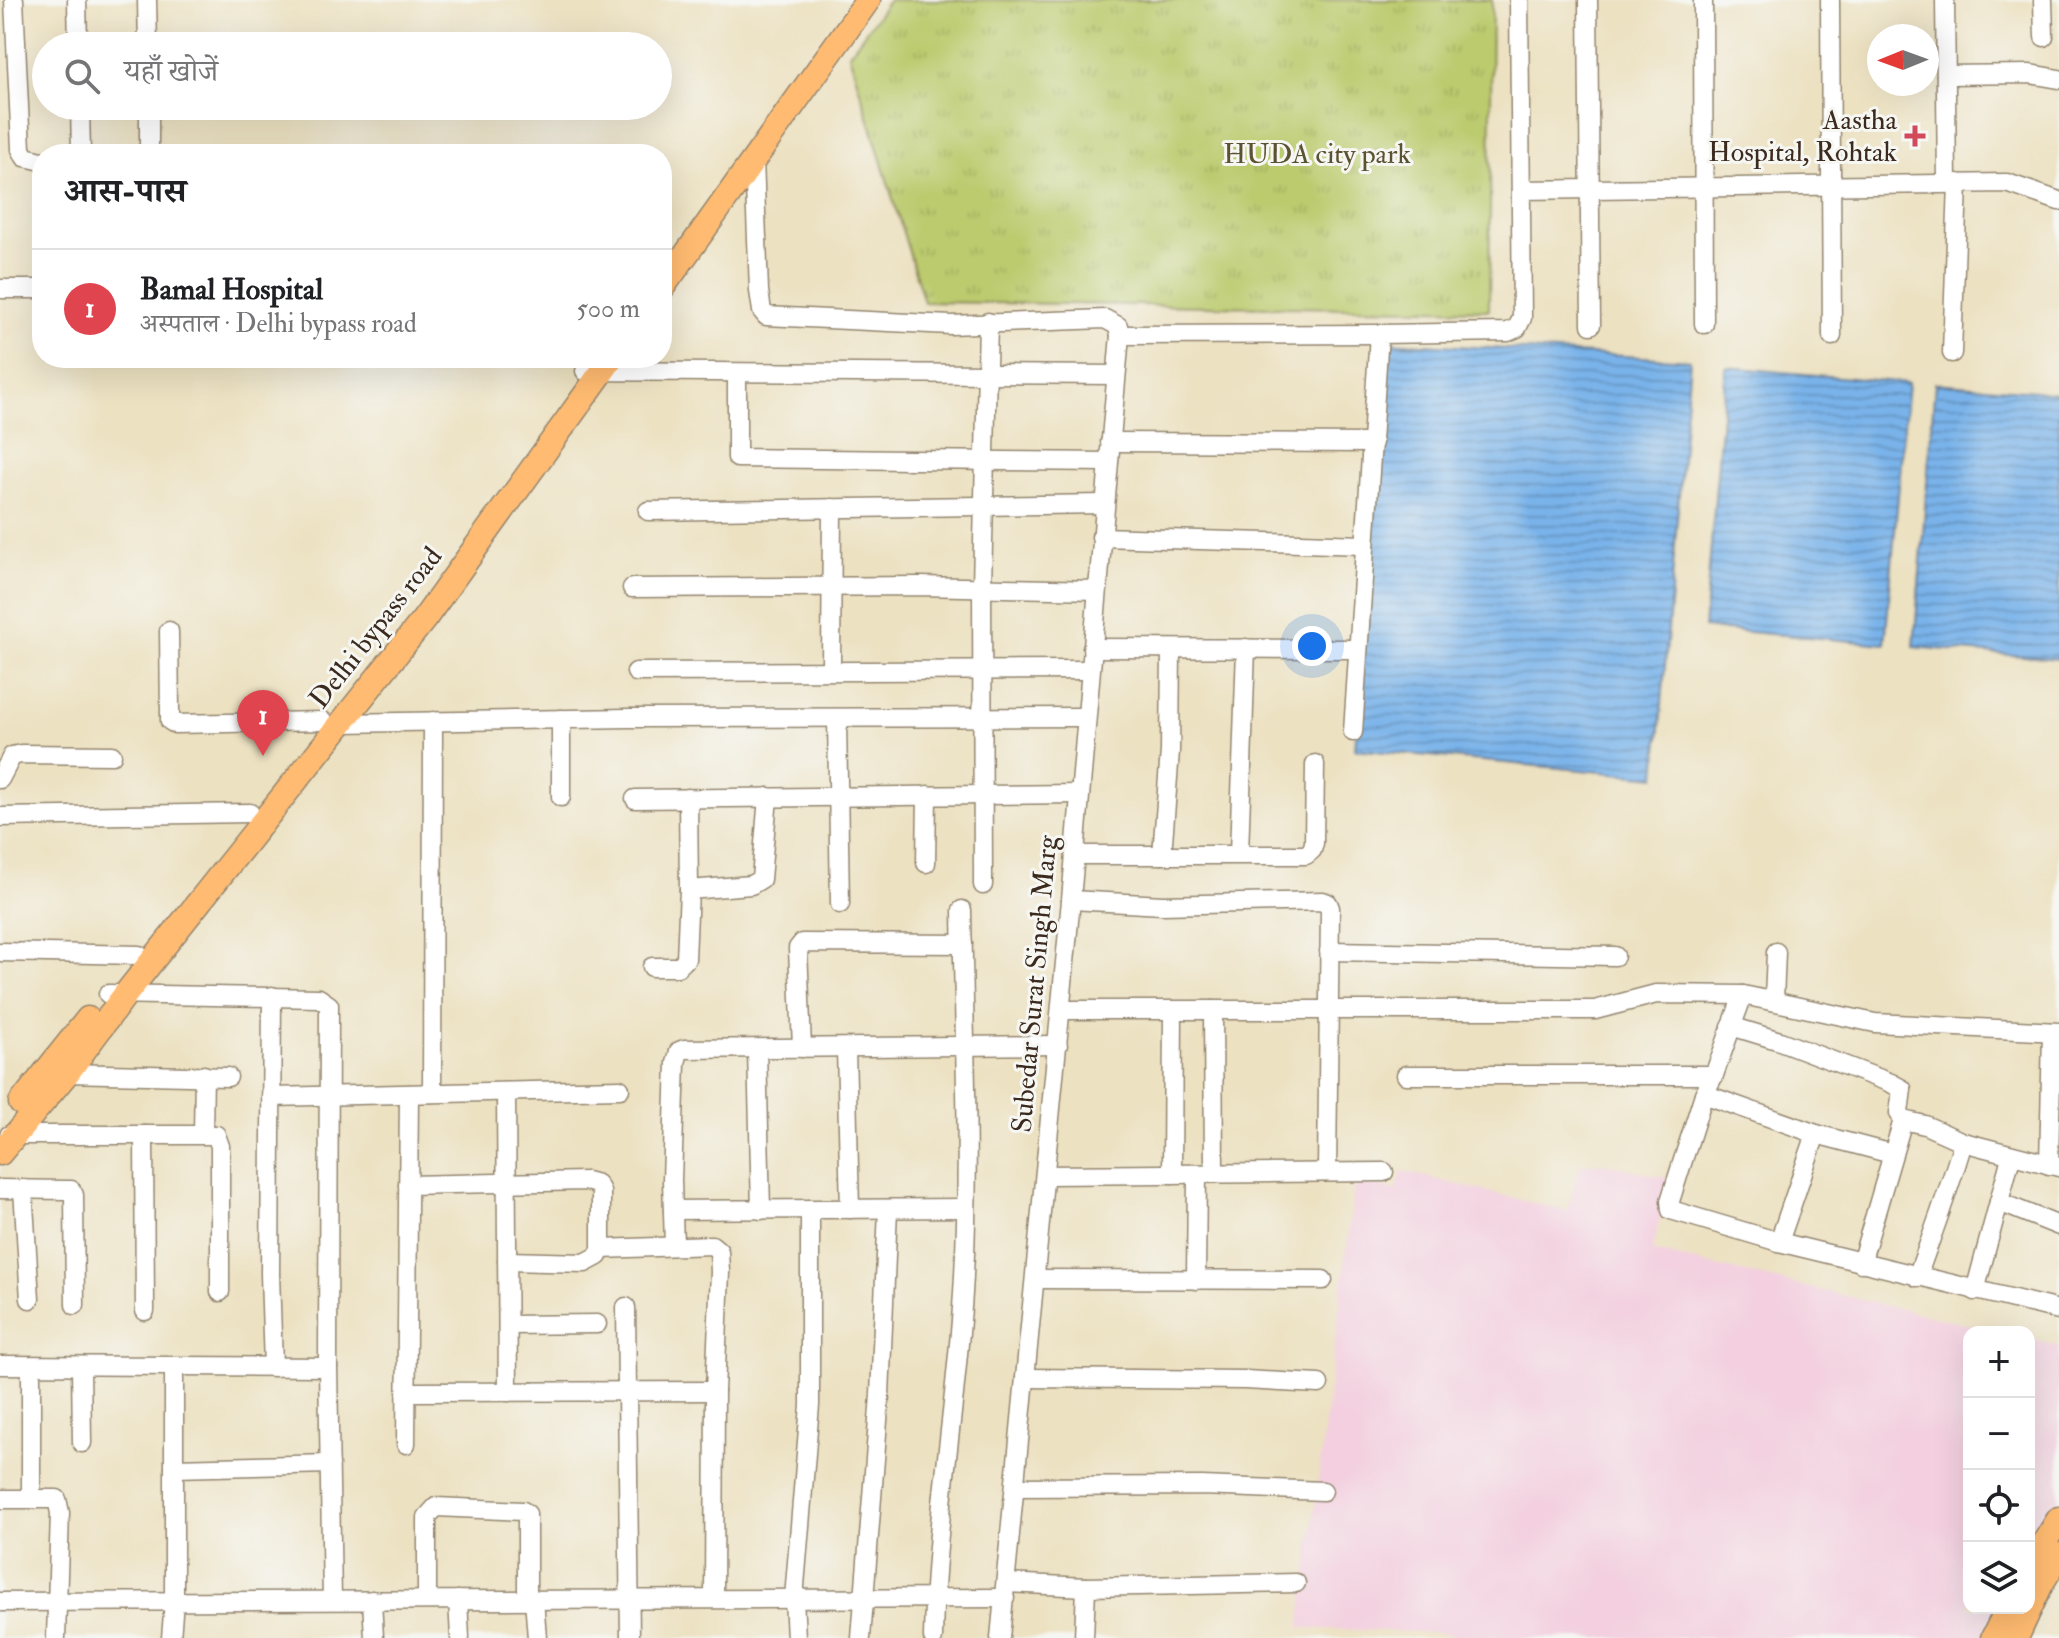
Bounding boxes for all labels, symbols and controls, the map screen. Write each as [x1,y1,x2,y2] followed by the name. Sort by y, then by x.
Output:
[1867,24,1939,96] north arrow
[32,32,672,120] search box
[124,53,218,90] text: यहाँ खोजें
[60,54,104,98] icon: search
[1708,103,1898,170] place label: Aastha Hospital, Rohtak
[1904,125,1926,147] marker: Aastha Hospital, Rohtak
[1223,137,1411,172] park label: HUDA city park
[64,170,187,213] text: आस-पास
[140,271,323,308] text: Bamal Hospital
[85,293,95,325] text: 1
[576,293,640,325] text: 500 m
[140,308,417,340] text: अस्पताल · Delhi bypass road
[302,540,450,716] street label: Delhi bypass road
[1292,626,1332,666] your location
[237,690,289,756] pin: 1
[1005,833,1066,1134] street label: Subedar Surat Singh Marg
[1963,1326,2035,1614] map controls
[1963,1326,2035,1398] button: +
[1963,1398,2035,1470] button: −
[1963,1470,2035,1542] button: locate
[1963,1542,2035,1614] button: layers

